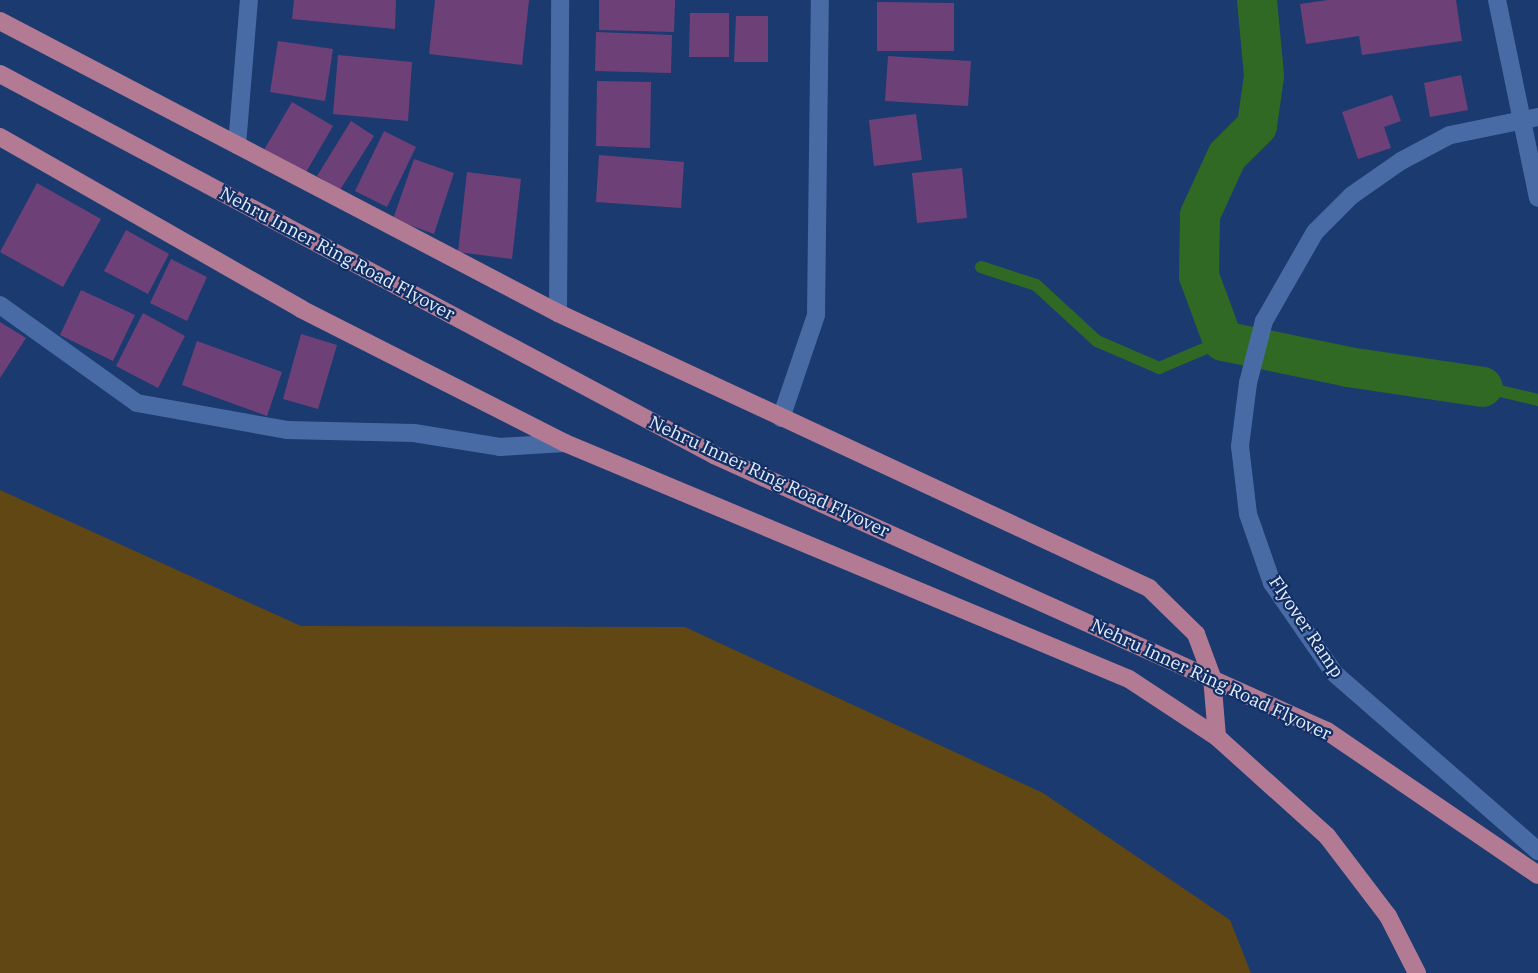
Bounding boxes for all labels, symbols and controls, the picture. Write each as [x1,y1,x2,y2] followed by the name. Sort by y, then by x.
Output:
[216,183,458,325] street label: Nehru Inner Ring Road Flyover
[645,412,893,542] street label: Nehru Inner Ring Road Flyover
[1264,572,1348,682] street label: Flyover Ramp
[1087,615,1335,745] street label: Nehru Inner Ring Road Flyover

